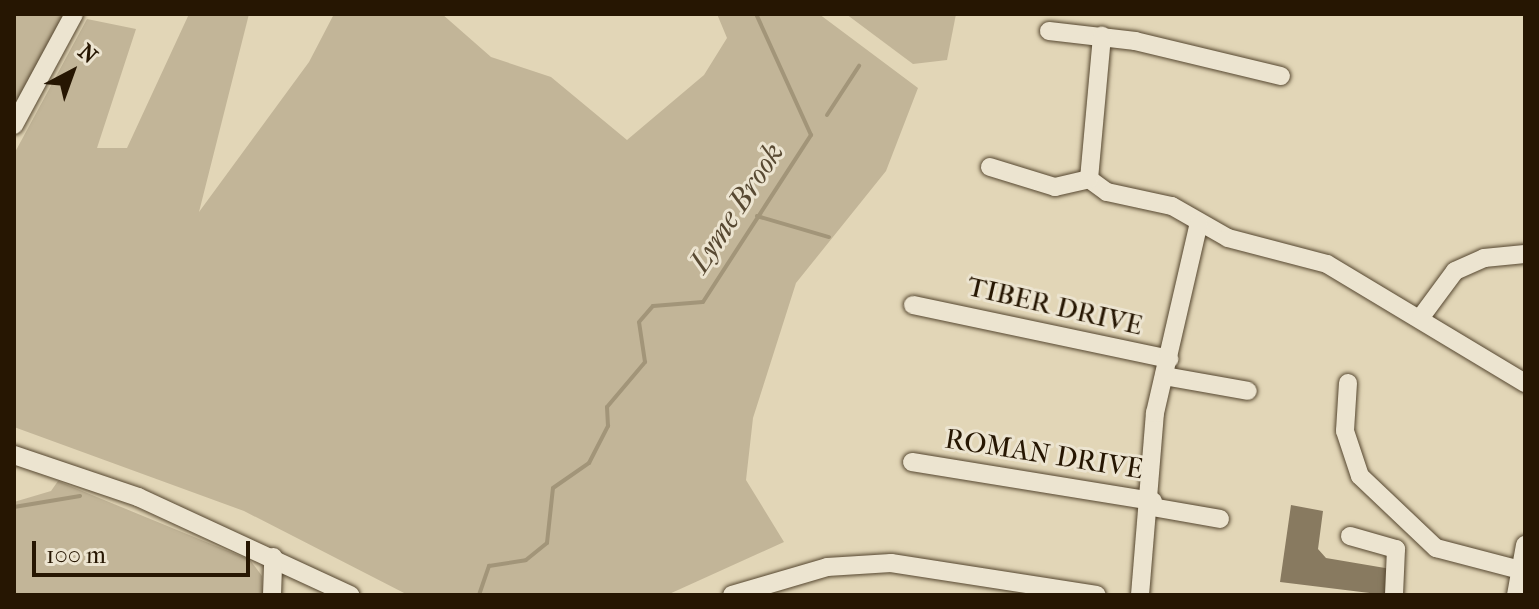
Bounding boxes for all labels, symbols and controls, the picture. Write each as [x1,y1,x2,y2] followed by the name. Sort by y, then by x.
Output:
[32,32,112,112] north arrow
[73,39,103,69] text: N
[682,136,792,280] water label: Lyme Brook
[964,270,1146,342] street label: TIBER DRIVE
[943,422,1145,486] street label: ROMAN DRIVE
[36,525,254,575] scale bar
[46,541,106,569] text: 100 m

